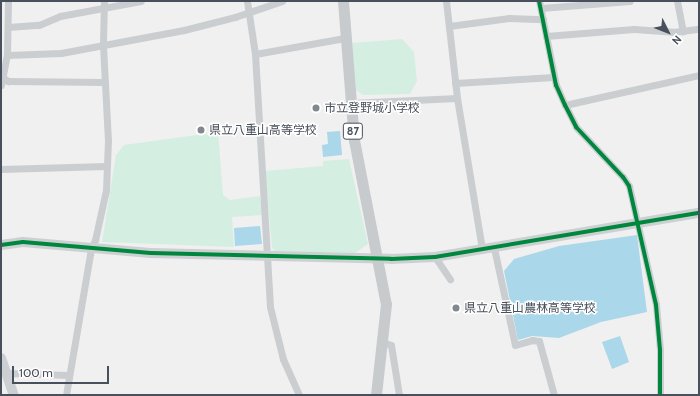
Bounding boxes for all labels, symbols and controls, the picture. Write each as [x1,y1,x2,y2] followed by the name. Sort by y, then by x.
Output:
[648,12,688,52] north arrow
[669,32,685,48] text: N
[324,101,420,115] place label: 市立登野城小学校
[311,103,321,113] marker: 市立登野城小学校
[342,122,364,140] road number: 87
[209,123,317,137] place label: 県立八重山高等学校
[196,125,206,135] marker: 県立八重山高等学校
[464,301,596,315] place label: 県立八重山農林高等学校
[451,303,461,313] marker: 県立八重山農林高等学校
[14,358,111,384] scale bar
[19,365,53,380] text: 100 m

